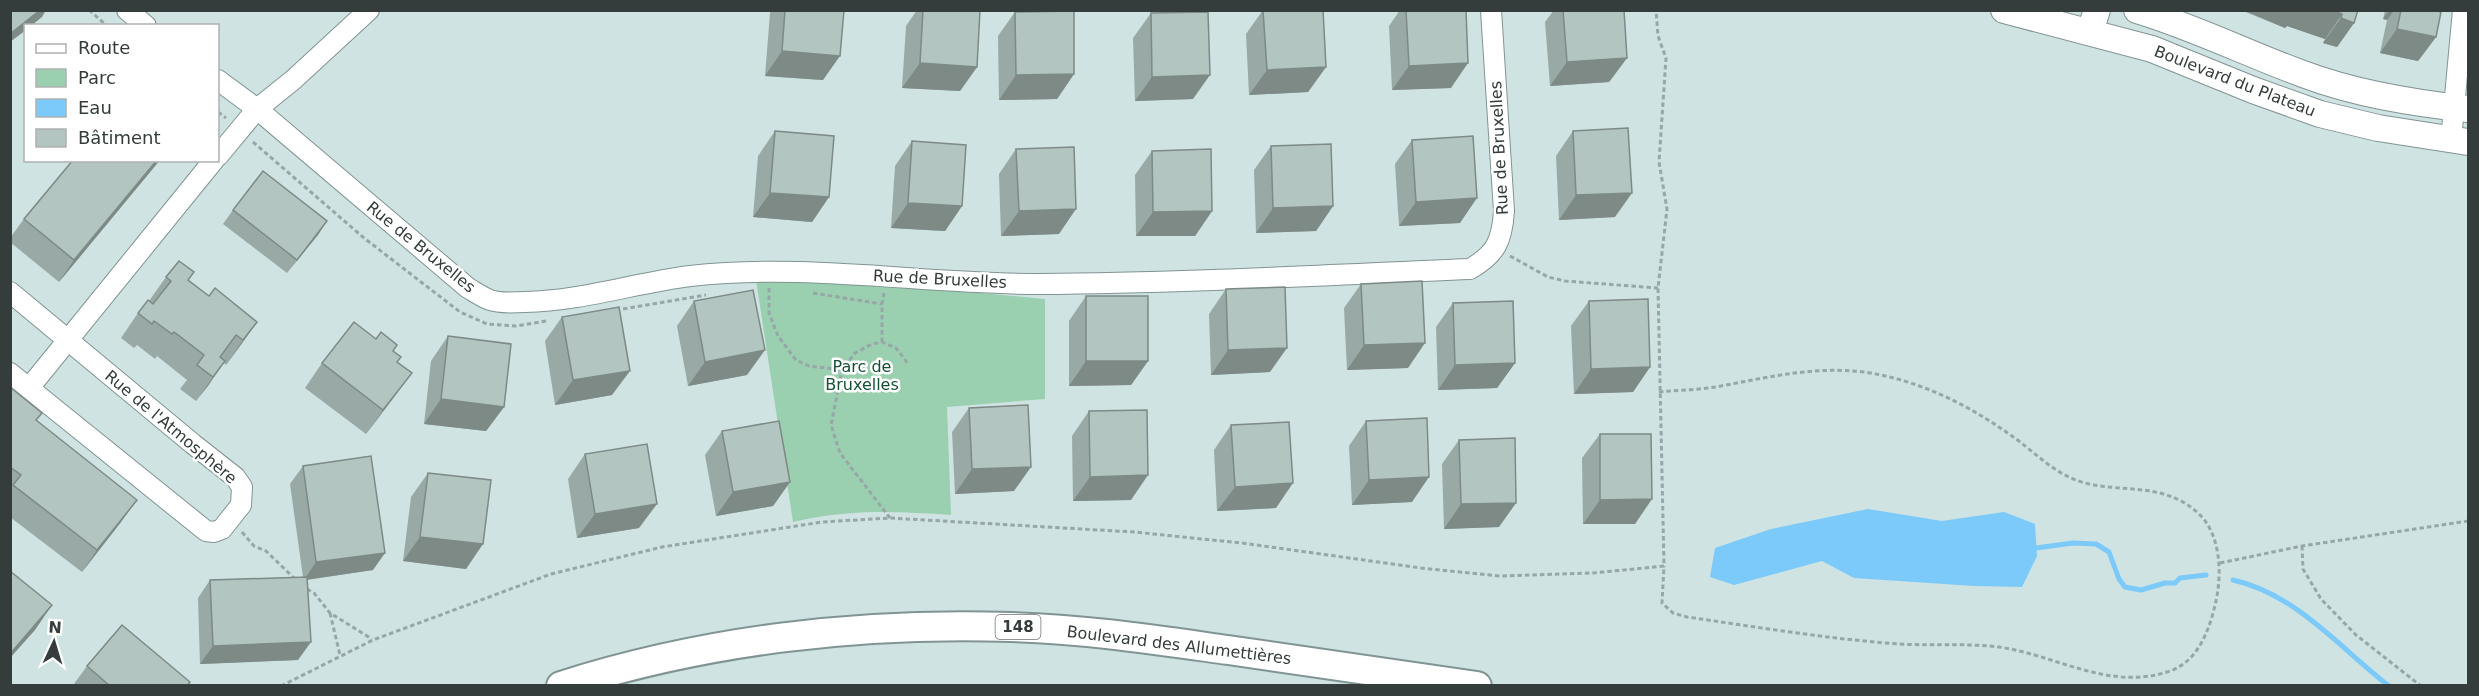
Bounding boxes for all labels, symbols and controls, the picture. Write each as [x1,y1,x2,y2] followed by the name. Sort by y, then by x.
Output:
[24,24,219,162] legend
[78,37,130,58] text: Route
[2152,41,2318,121] street label: Boulevard du Plateau
[78,67,116,88] text: Parc
[1486,81,1512,215] street label: Rue de Bruxelles
[78,97,112,118] text: Eau
[78,127,161,148] text: Bâtiment
[363,197,479,297] street label: Rue de Bruxelles
[873,266,1007,292] street label: Rue de Bruxelles
[825,357,899,394] park label: Parc de Bruxelles
[101,366,241,488] street label: Rue de l'Atmosphère
[24,612,84,672] north arrow
[996,615,1040,639] road number: 148
[48,618,62,637] text: N
[1066,622,1292,668] street label: Boulevard des Allumettières

